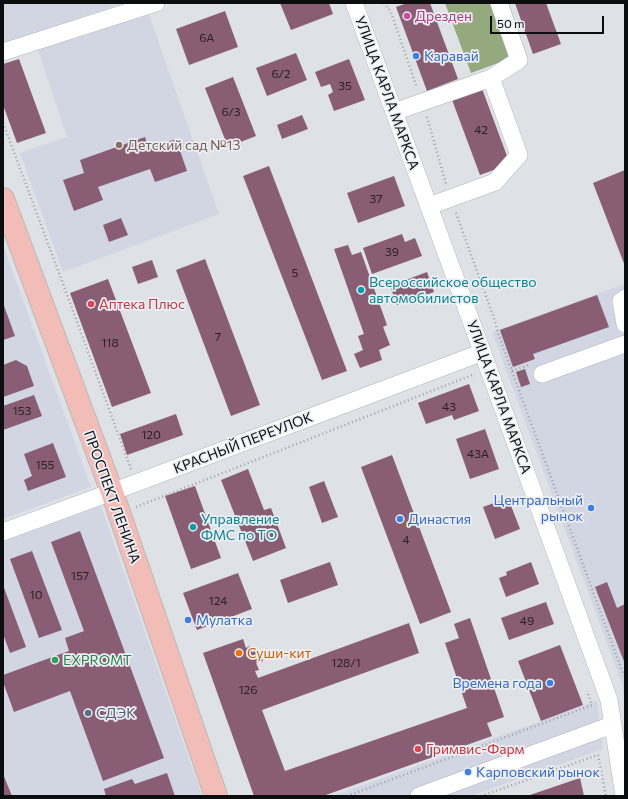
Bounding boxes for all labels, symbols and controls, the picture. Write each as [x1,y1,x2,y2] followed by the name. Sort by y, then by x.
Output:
[415,8,472,24] place label: Дрезден
[492,8,606,34] scale bar
[402,11,412,21] marker: Дрезден
[351,14,423,172] street label: УЛИЦА КАРЛА МАРКСА
[497,16,525,30] text: 50 m
[199,31,215,45] house number: 6А
[424,48,479,64] place label: Каравай
[411,51,421,61] marker: Каравай
[271,67,291,81] house number: 6/2
[338,79,352,93] house number: 35
[221,105,241,119] house number: 6/3
[474,123,488,137] house number: 42
[127,137,240,153] place label: Детский сад №13
[114,140,124,150] marker: Детский сад №13
[369,192,383,206] house number: 37
[385,245,399,259] house number: 39
[292,266,298,280] house number: 5
[369,274,537,306] place label: Всероссийское общество автомобилистов
[356,285,366,295] marker: Всероссийское общество автомобилистов
[99,296,185,312] place label: Аптека Плюс
[86,299,96,309] marker: Аптека Плюс
[463,318,535,476] street label: УЛИЦА КАРЛА МАРКСА
[215,330,221,344] house number: 7
[101,336,119,350] house number: 118
[442,400,456,414] house number: 43
[13,404,31,418] house number: 153
[171,409,315,477] street label: КРАСНЫЙ ПЕРЕУЛОК
[80,428,144,566] street label: ПРОСПЕКТ ЛЕНИНА
[141,428,161,442] house number: 120
[467,447,489,461] house number: 43А
[36,458,54,472] house number: 155
[493,492,583,524] place label: Центральный рынок
[586,503,596,513] marker: Центральный рынок
[201,511,279,544] place label: Управление ФМС по ТО
[408,511,471,527] place label: Династия
[395,514,405,524] marker: Династия
[188,522,198,532] marker: Управление ФМС по ТО
[402,533,410,547] house number: 4
[71,569,89,583] house number: 157
[30,588,42,602] house number: 10
[209,594,227,608] house number: 124
[196,612,252,628] place label: Мулатка
[520,614,534,628] house number: 49
[183,615,193,625] marker: Мулатка
[247,645,311,661] place label: Суши-кит
[234,648,244,658] marker: Суши-кит
[63,652,132,668] place label: EXPROMT
[50,655,60,665] marker: EXPROMT
[331,656,361,670] house number: 128/1
[452,675,542,691] place label: Времена года
[545,678,555,688] marker: Времена года
[238,683,258,697] house number: 126
[96,705,136,721] place label: СДЭК
[83,708,93,718] marker: СДЭК
[426,741,525,757] place label: Гримвис-Фарм
[413,744,423,754] marker: Гримвис-Фарм
[476,764,600,780] place label: Карповский рынок
[463,767,473,777] marker: Карповский рынок

